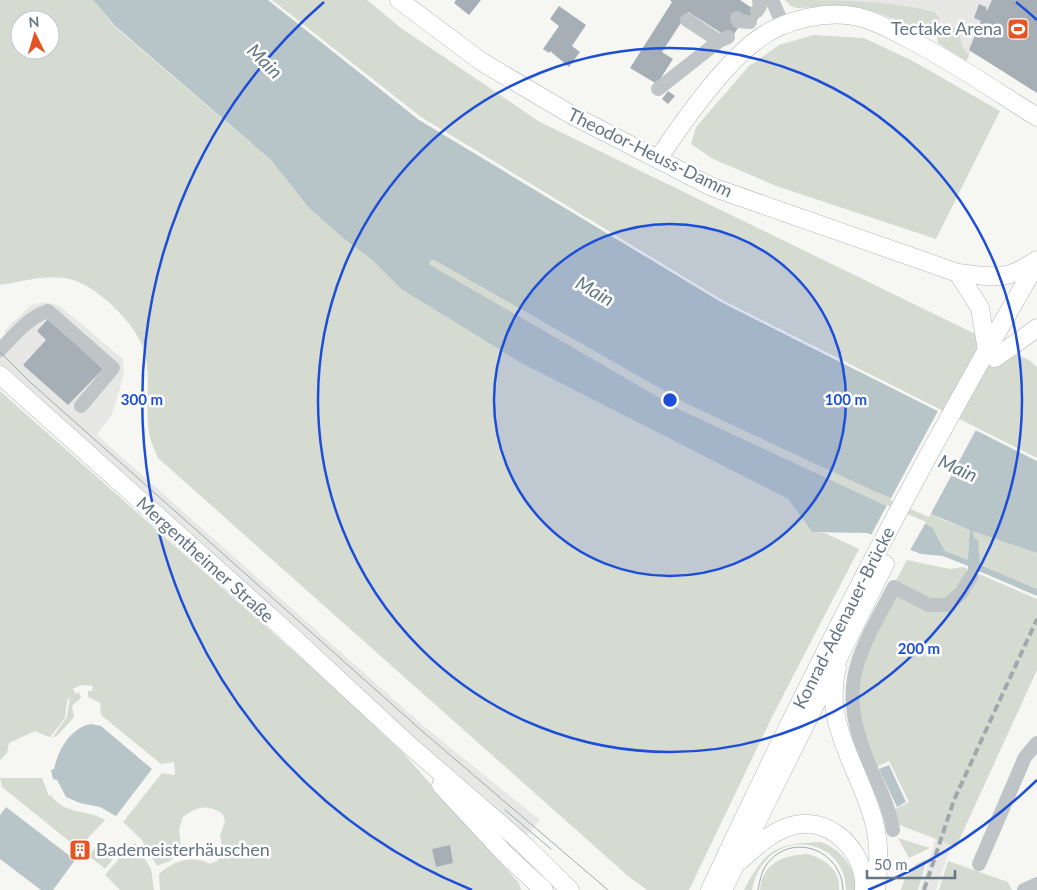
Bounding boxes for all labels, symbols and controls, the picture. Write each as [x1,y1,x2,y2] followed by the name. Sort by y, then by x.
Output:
[10,10,60,60] north arrow
[28,13,40,30] text: N
[891,17,1002,39] place label: Tectake Arena
[1006,17,1030,41] sports icon: Tectake Arena
[243,38,288,83] water label: Main
[564,103,736,202] street label: Theodor-Heuss-Damm
[572,271,618,311] water label: Main
[121,390,163,408] text: 300 m
[825,390,867,408] text: 100 m
[661,391,679,409] centre of rings
[935,449,981,486] water label: Main
[132,492,279,627] street label: Mergentheimer Straße
[788,523,899,712] street label: Konrad-Adenauer-Brücke
[898,639,940,657] text: 200 m
[68,838,92,862] building icon: Bademeisterhäuschen
[96,838,270,860] place label: Bademeisterhäuschen
[867,848,954,880] scale bar
[874,855,908,873] text: 50 m

